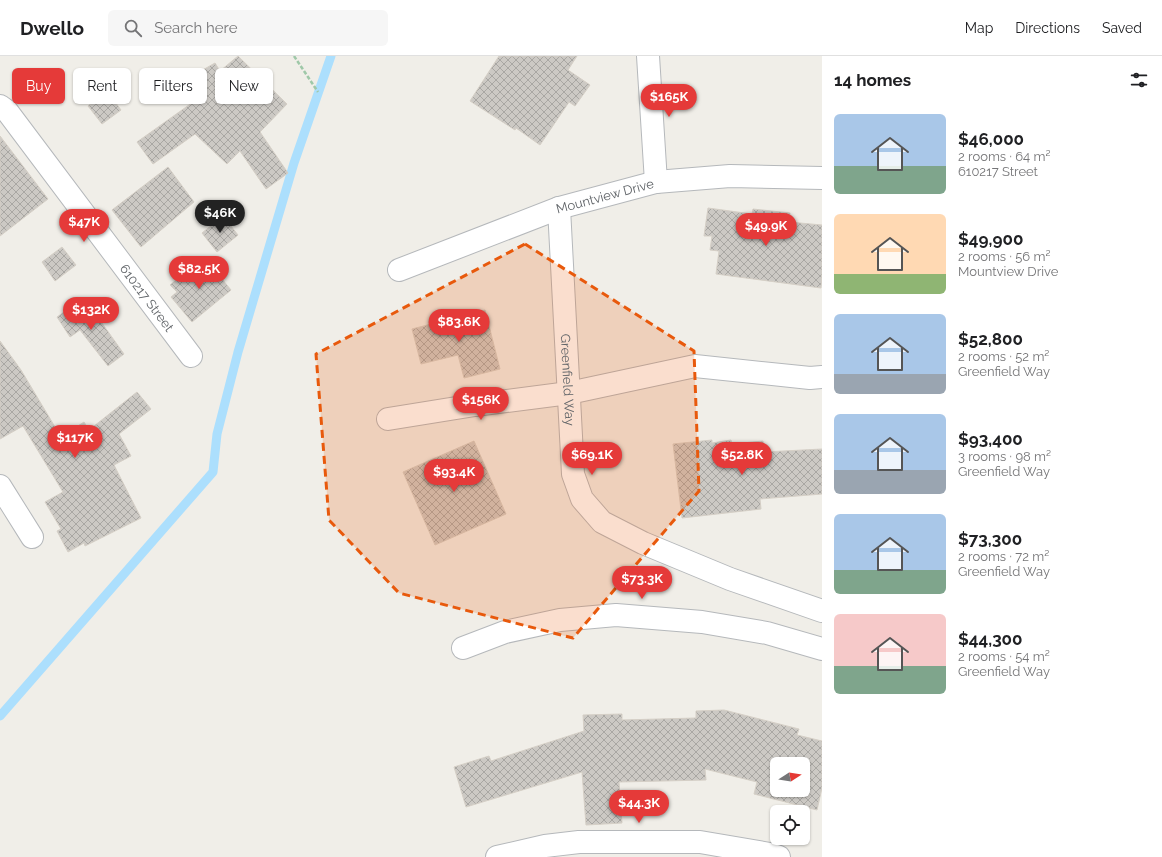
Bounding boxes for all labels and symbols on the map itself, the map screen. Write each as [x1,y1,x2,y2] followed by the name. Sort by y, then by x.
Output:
[641,84,697,118] pin: $165K
[554,175,656,216] street label: Mountview Drive
[196,200,244,234] pin: $46K
[60,209,108,243] pin: $47K
[733,213,799,247] pin: $49.9K
[166,256,232,290] pin: $82.5K
[117,261,178,335] street label: 610217 Street
[63,297,119,331] pin: $132K
[426,309,492,343] pin: $83.6K
[558,333,578,426] street label: Greenfield Way
[453,387,509,421] pin: $156K
[47,425,103,459] pin: $117K
[559,442,625,476] pin: $69.1K
[709,442,775,476] pin: $52.8K
[421,459,487,493] pin: $93.4K
[609,566,675,600] pin: $73.3K
[770,757,810,797] north arrow
[606,790,672,824] pin: $44.3K

